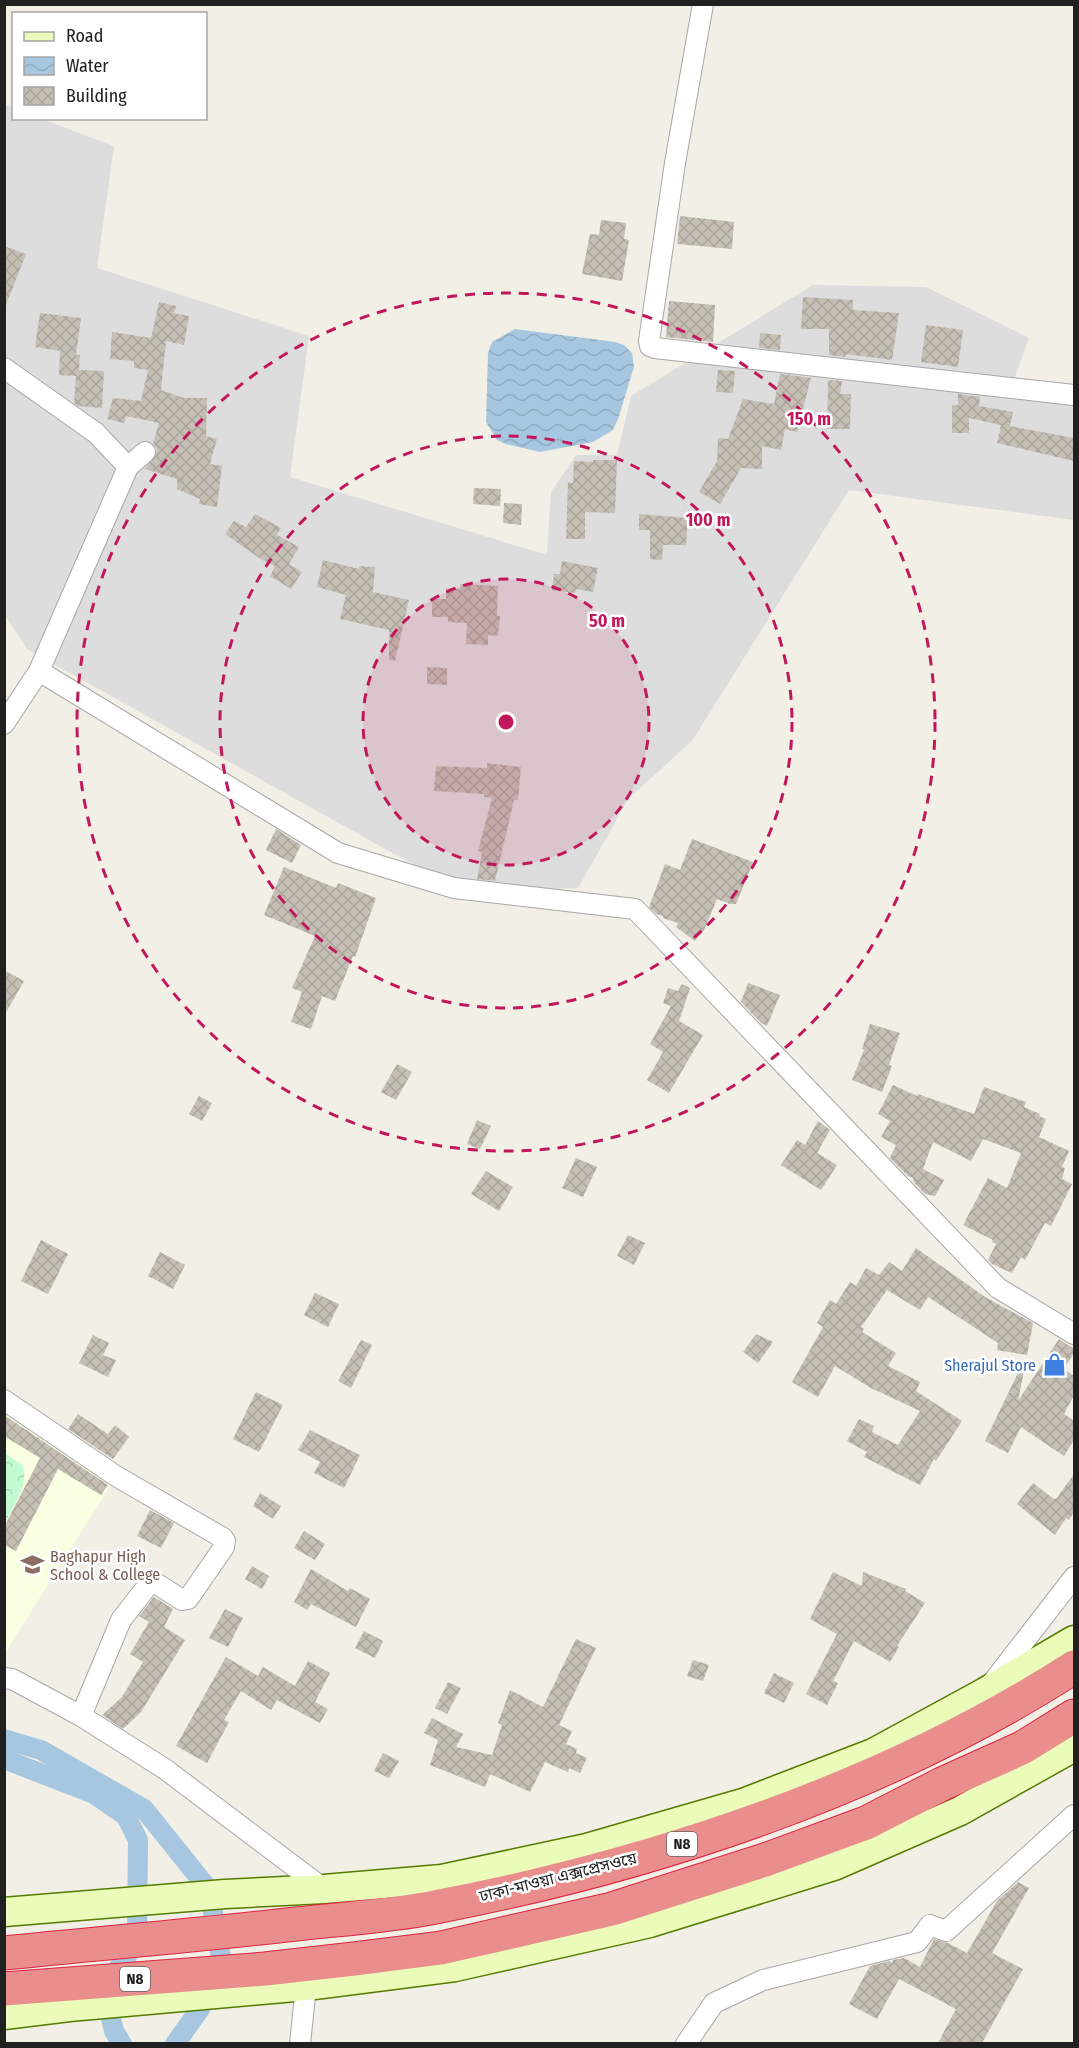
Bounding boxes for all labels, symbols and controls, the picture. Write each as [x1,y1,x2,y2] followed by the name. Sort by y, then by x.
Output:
[12,12,207,120] legend
[66,25,103,47] text: Road
[66,55,109,77] text: Water
[66,85,127,107] text: Building
[787,408,831,430] text: 150 m
[686,509,730,531] text: 100 m
[589,610,625,632] text: 50 m
[496,712,516,732] centre of rings
[1041,1352,1067,1378] shop icon: Sherajul Store
[944,1356,1036,1375] place label: Sherajul Store
[50,1547,160,1584] place label: Baghapur High School & College
[19,1552,45,1578] school or university icon: Baghapur High School & College
[667,1832,697,1856] road number: N8
[476,1848,640,1906] street label: ঢাকা-মাওয়া এক্সপ্রেসওয়ে
[120,1967,150,1991] road number: N8

